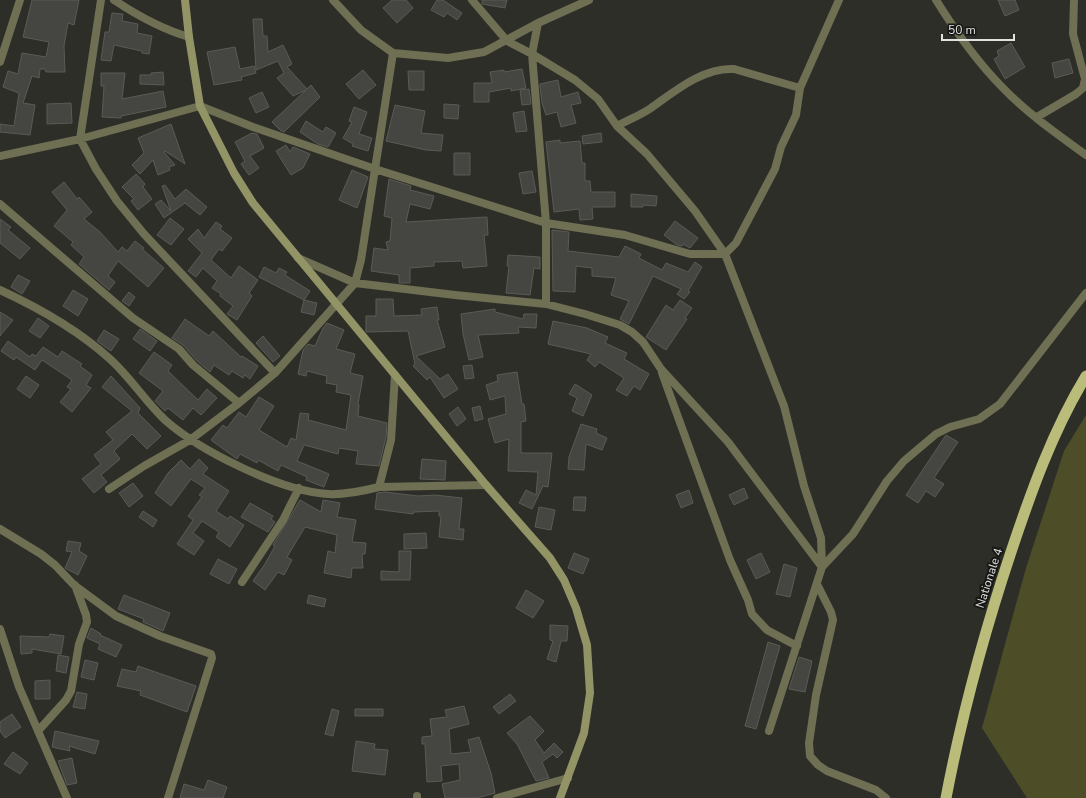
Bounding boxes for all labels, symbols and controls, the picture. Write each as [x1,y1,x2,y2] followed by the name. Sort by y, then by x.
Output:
[942,16,1014,42] scale bar
[948,22,976,38] text: 50 m
[972,546,1006,610] street label: Nationale 4

